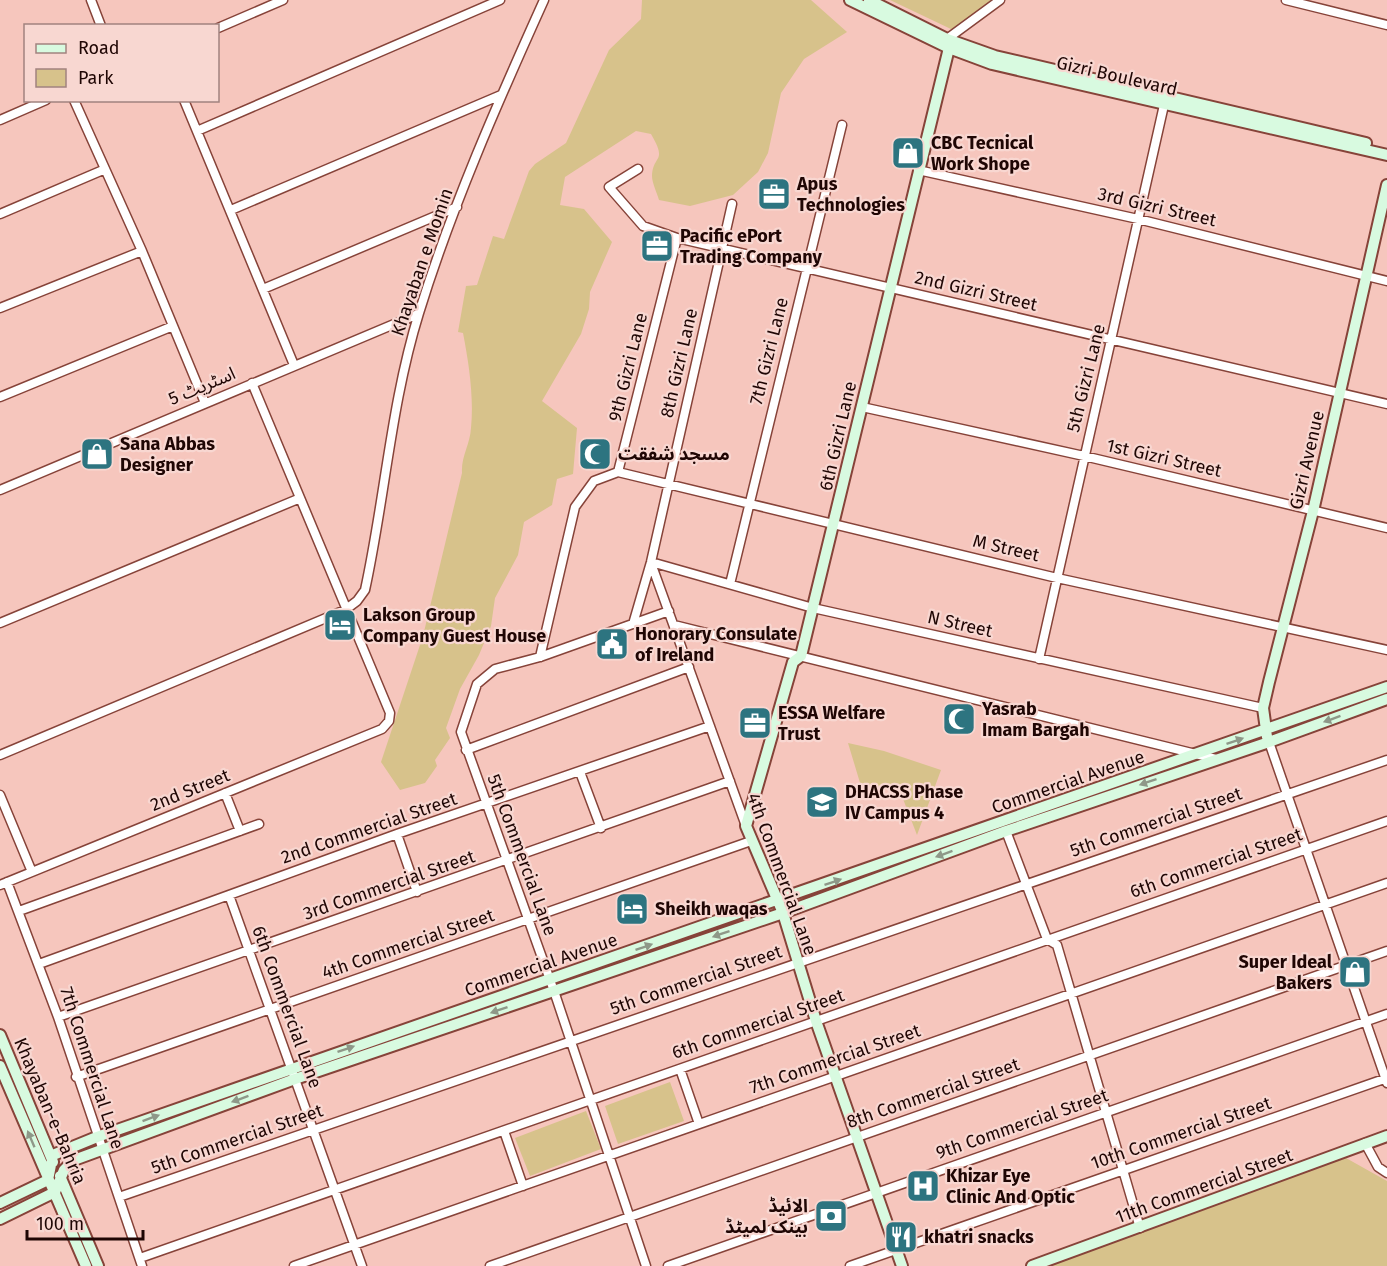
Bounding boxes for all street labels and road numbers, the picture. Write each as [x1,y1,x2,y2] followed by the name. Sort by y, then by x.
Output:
[1054,51,1180,101] street label: Gizri Boulevard
[1096,183,1219,231] street label: 3rd Gizri Street
[386,185,458,339] street label: Khayaban e Momin
[913,266,1040,316] street label: 2nd Gizri Street
[745,295,793,407] street label: 7th Gizri Lane
[656,306,702,420] street label: 8th Gizri Lane
[604,310,652,424] street label: 9th Gizri Lane
[1062,322,1110,434] street label: 5th Gizri Lane
[165,362,239,410] street label: اسٹریٹ 5
[815,379,861,493] street label: 6th Gizri Lane
[1285,408,1329,512] street label: Gizri Avenue
[1104,434,1224,482] street label: 1st Gizri Street
[971,530,1042,566] street label: M Street
[925,606,995,642] street label: N Street
[989,745,1147,819] street label: Commercial Avenue
[147,764,233,816] street label: 2nd Street
[483,771,561,939] street label: 5th Commercial Lane
[1067,782,1245,862] street label: 5th Commercial Street
[278,787,460,868] street label: 2nd Commercial Street
[742,790,822,958] street label: 4th Commercial Lane
[1127,823,1306,903] street label: 6th Commercial Street
[300,845,478,925] street label: 3rd Commercial Street
[319,904,498,984] street label: 4th Commercial Street
[247,923,327,1091] street label: 6th Commercial Lane
[462,928,620,1002] street label: Commercial Avenue
[607,940,785,1020] street label: 5th Commercial Street
[55,984,129,1152] street label: 7th Commercial Lane
[669,984,848,1064] street label: 6th Commercial Street
[747,1019,924,1099] street label: 7th Commercial Street
[9,1034,91,1188] street label: Khayaban-e-Bahria
[844,1053,1023,1133] street label: 8th Commercial Street
[933,1084,1111,1164] street label: 9th Commercial Street
[1088,1092,1274,1174] street label: 10th Commercial Street
[148,1099,326,1179] street label: 5th Commercial Street
[1113,1144,1296,1228] street label: 11th Commercial Street

